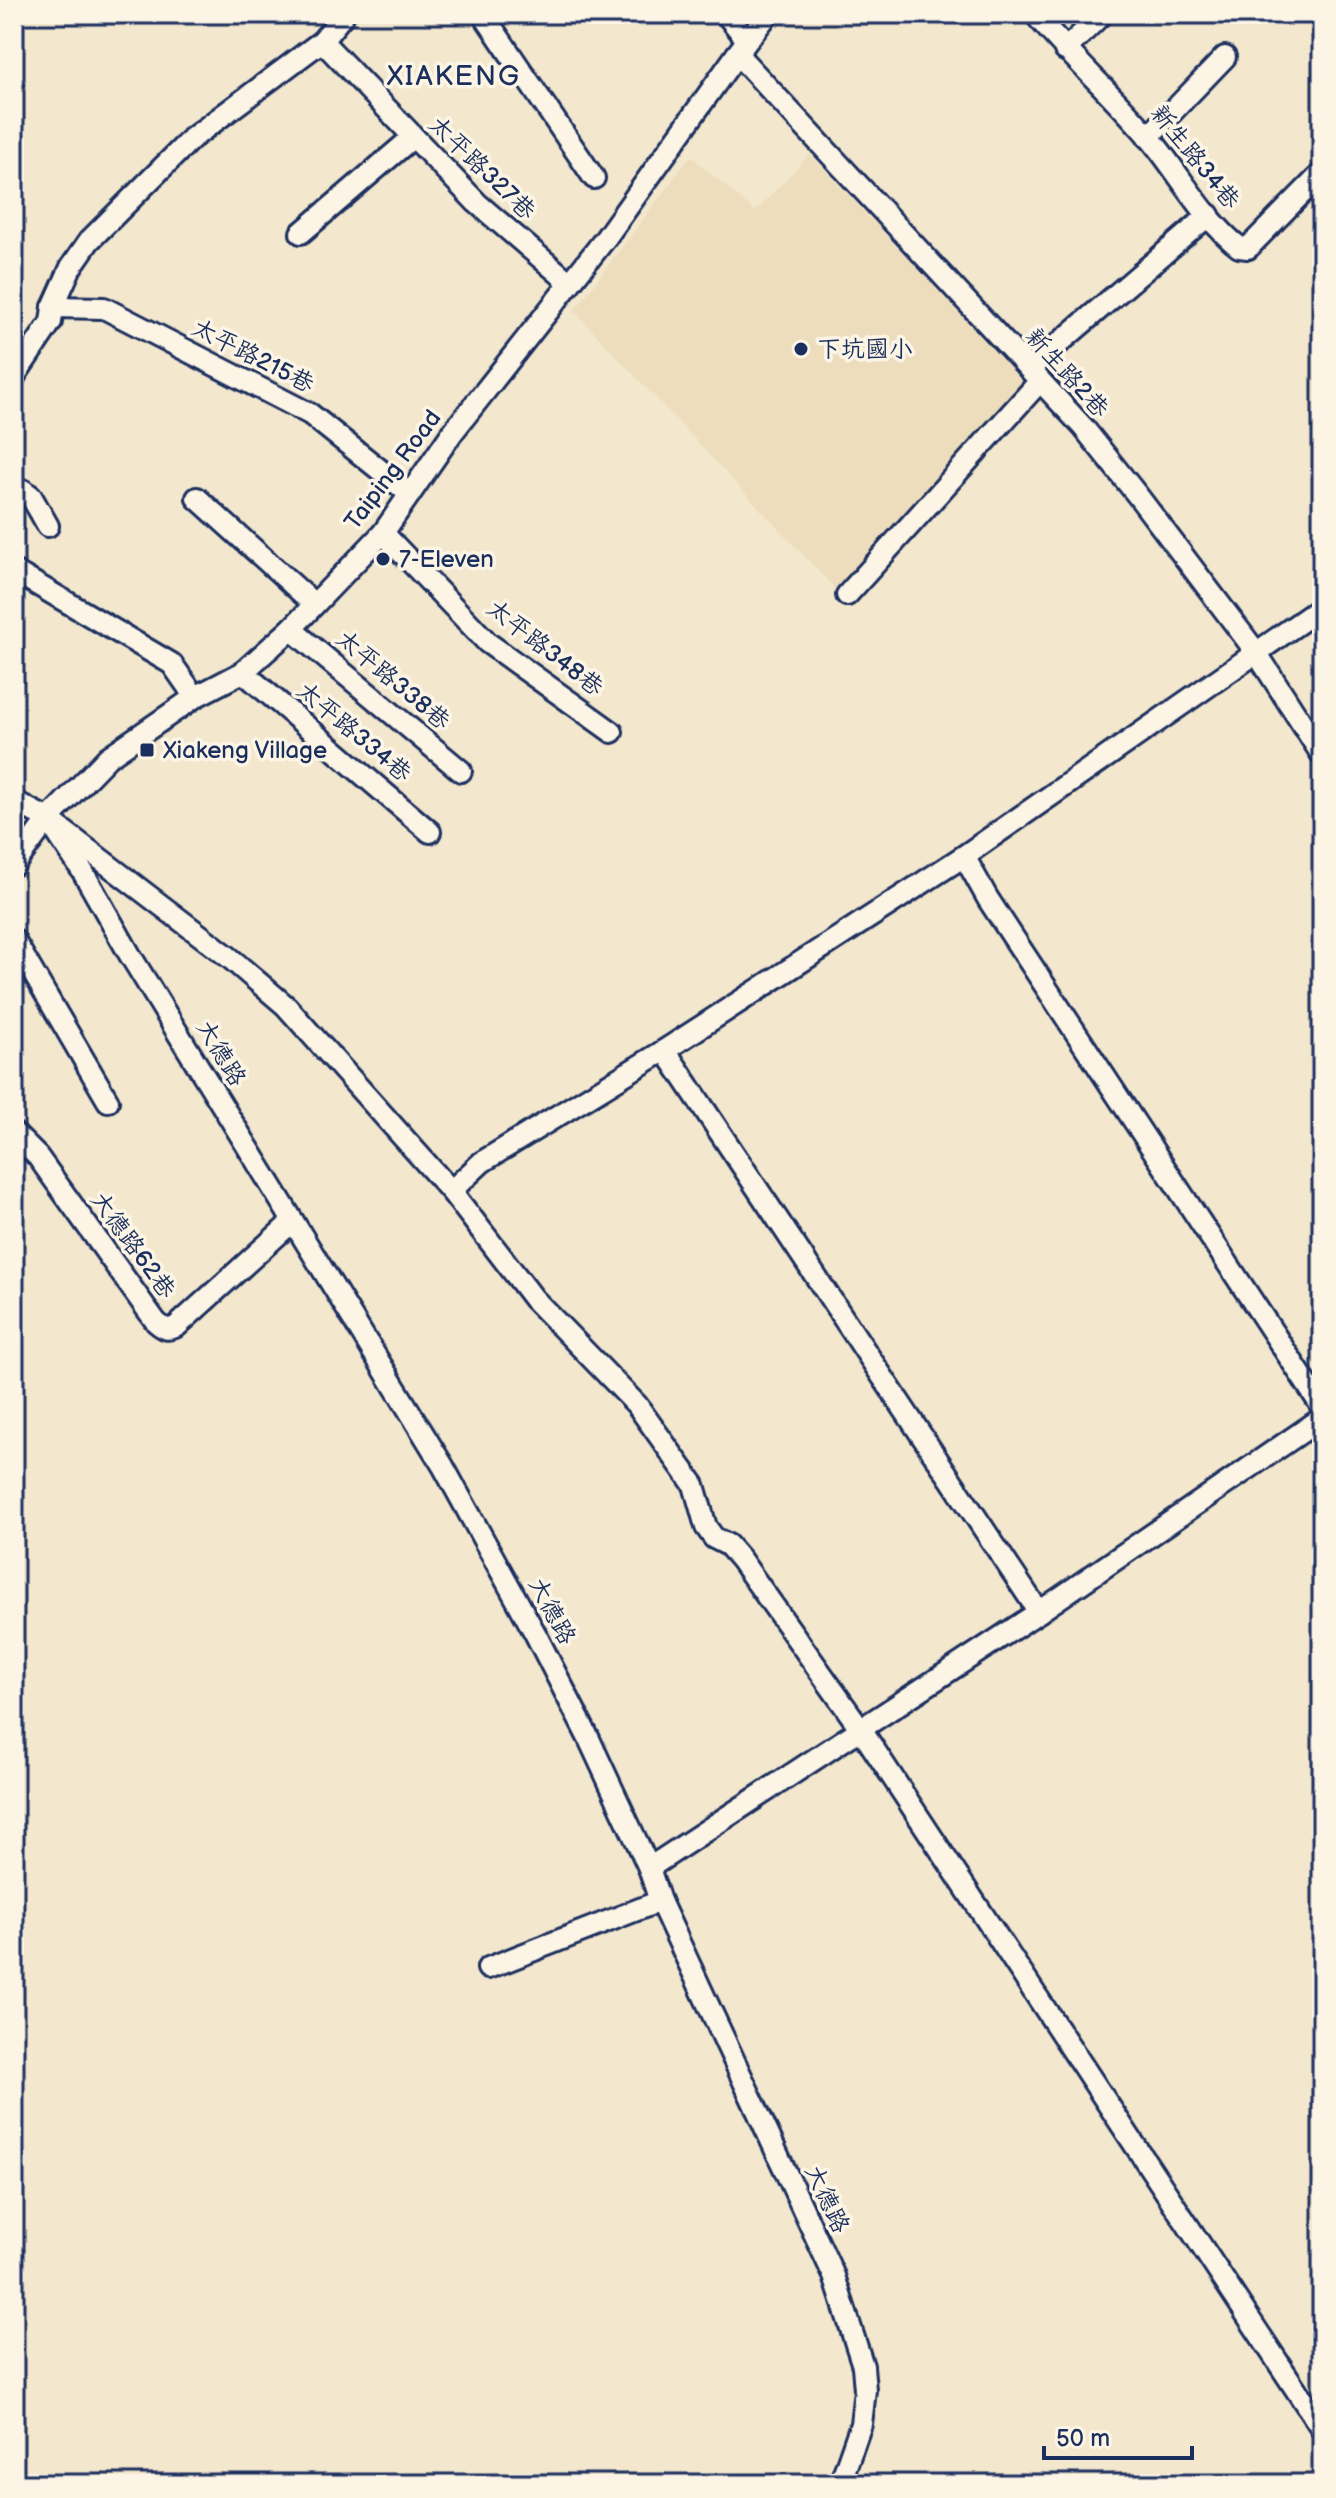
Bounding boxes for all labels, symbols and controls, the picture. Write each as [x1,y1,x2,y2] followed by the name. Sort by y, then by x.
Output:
[386,60,521,93] district label: XIAKENG
[1144,99,1246,215] street label: 新生路34巷
[423,110,541,226] street label: 太平路327巷
[187,313,319,399] street label: 太平路215巷
[1019,322,1115,424] street label: 新生路2巷
[817,335,913,364] place label: 下坑國小
[792,340,810,358] marker: 下坑國小
[339,404,447,536] street label: Taiping Road
[399,545,494,574] place label: 7-Eleven
[374,550,392,568] marker: 7-Eleven
[481,594,609,702] street label: 太平路348巷
[330,624,456,736] street label: 太平路338巷
[291,676,417,788] street label: 太平路334巷
[162,736,327,765] place label: Xiakeng Village
[138,741,156,759] marker: Xiakeng Village
[190,1015,252,1091] street label: 大德路
[85,1186,181,1304] street label: 大德路62巷
[522,1572,582,1650] street label: 大德路
[799,2160,855,2238] street label: 大德路
[1044,2410,1192,2460] scale bar
[1056,2424,1110,2453] text: 50 m

